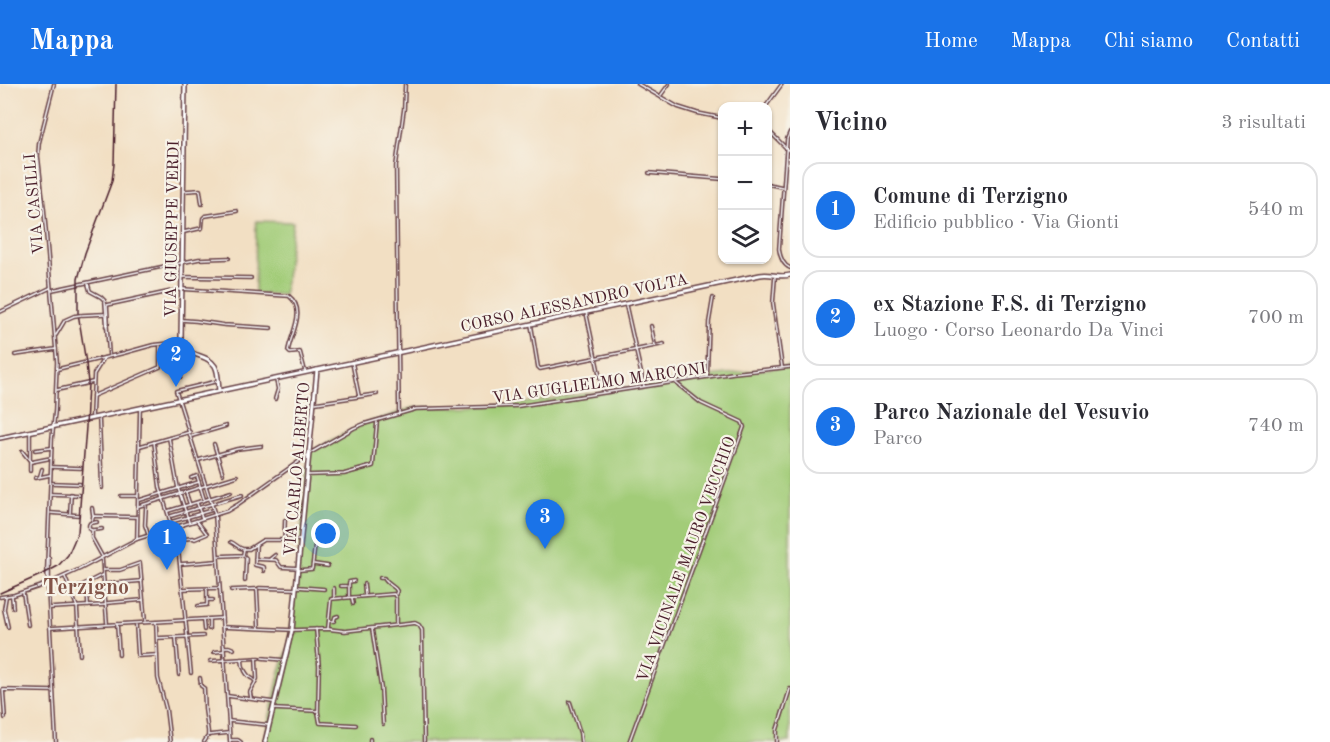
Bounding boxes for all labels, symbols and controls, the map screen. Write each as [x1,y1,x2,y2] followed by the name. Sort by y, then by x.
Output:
[30,28,114,56] text: Mappa
[924,31,978,52] text: Home
[1011,31,1071,52] text: Mappa
[1104,31,1193,52] text: Chi siamo
[1226,31,1300,52] text: Contatti
[718,102,772,264] map controls
[718,102,772,156] button: +
[814,110,888,136] text: Vicino
[1221,113,1306,133] text: 3 risultati
[163,140,183,318] street label: VIA GIUSEPPE VERDI
[23,153,47,255] street label: VIA CASILLI
[718,156,772,210] button: −
[873,186,1068,208] text: Comune di Terzigno
[830,200,841,220] text: 1
[1248,200,1304,220] text: 540 m
[718,210,772,264] button: layers
[873,213,1119,233] text: Edificio pubblico · Via Gionti
[459,272,690,336] street label: CORSO ALESSANDRO VOLTA
[873,294,1147,316] text: ex Stazione F.S. di Terzigno
[830,308,841,328] text: 2
[1248,308,1304,328] text: 700 m
[873,321,1164,341] text: Luogo · Corso Leonardo Da Vinci
[156,338,195,387] pin: 2
[491,361,707,407] street label: VIA GUGLIELMO MARCONI
[282,382,314,557] street label: VIA CARLO ALBERTO
[873,402,1149,424] text: Parco Nazionale del Vesuvio
[830,416,841,436] text: 3
[1248,416,1304,436] text: 740 m
[873,429,922,449] text: Parco
[635,435,739,685] street label: VIA VICINALE MAURO VECCHIO
[526,500,564,549] pin: 3
[311,519,340,548] your location
[148,520,186,570] pin: 1
[43,577,129,599] district label: Terzigno

